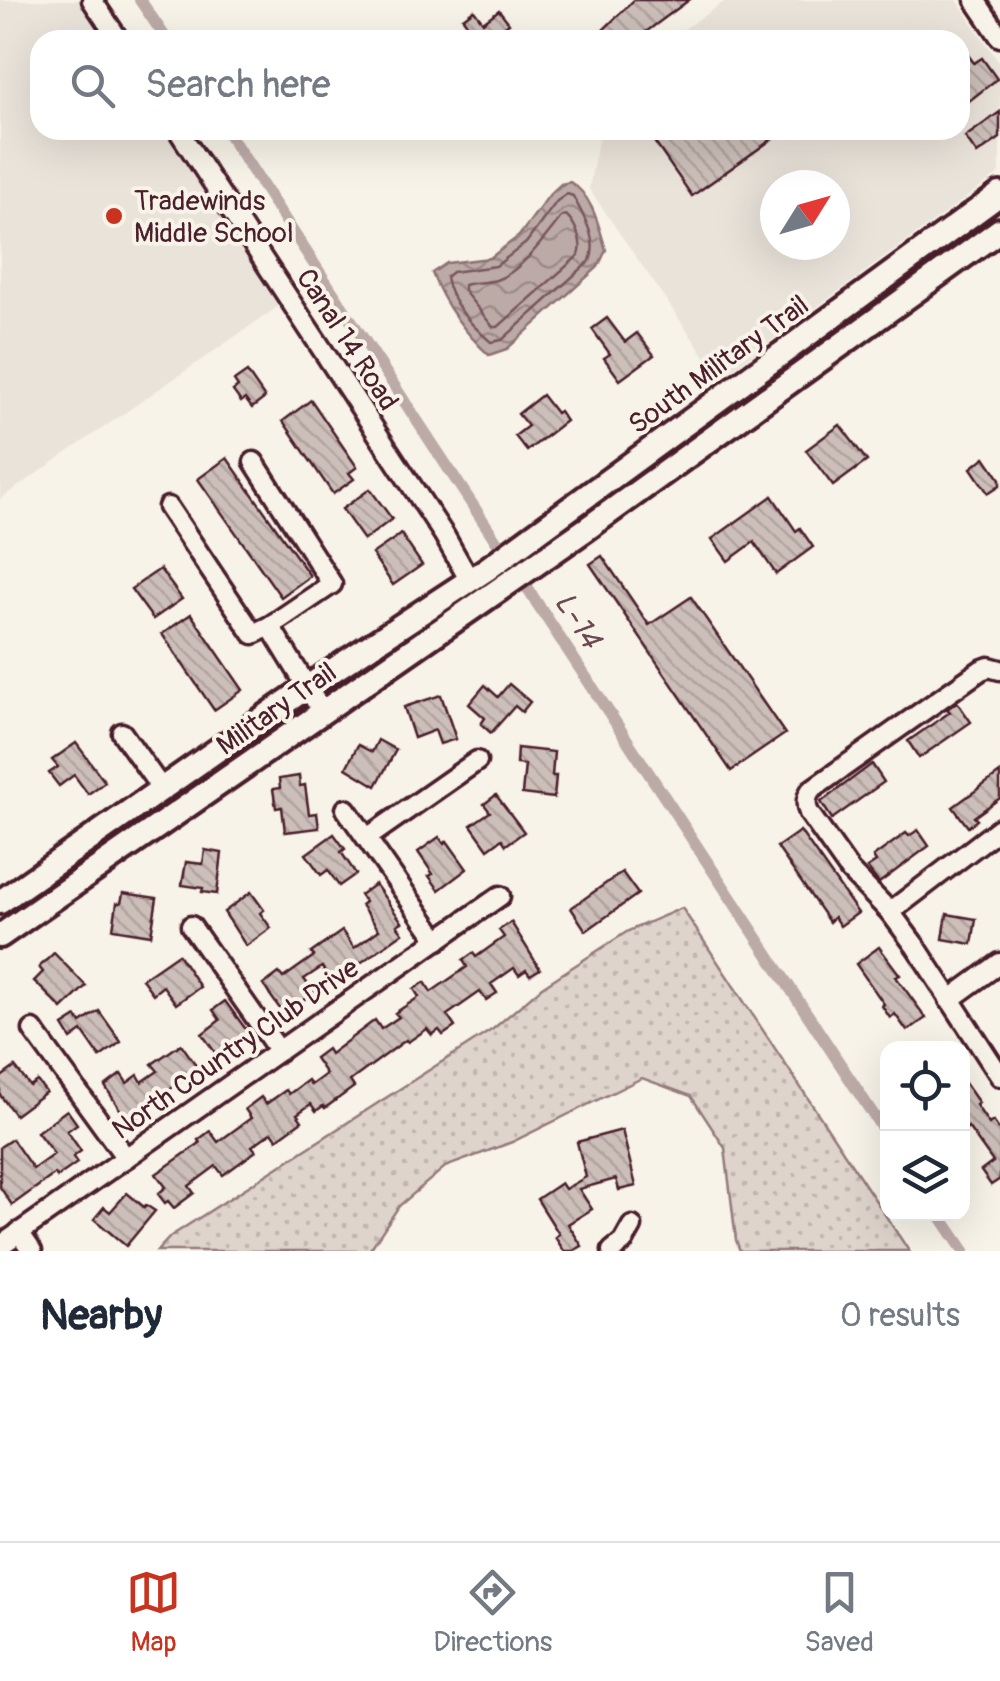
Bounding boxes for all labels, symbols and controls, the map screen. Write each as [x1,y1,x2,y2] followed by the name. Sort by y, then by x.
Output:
[30,30,970,140] search box
[65,58,120,113] icon: search
[145,61,331,109] text: Search here
[760,170,850,260] north arrow
[134,184,294,251] place label: Tradewinds Middle School
[103,205,125,227] marker: Tradewinds Middle School
[288,262,406,417] street label: Canal 14 Road
[622,288,816,442] street label: South Military Trail
[546,586,610,656] water label: L-14
[210,655,344,763] street label: Military Trail
[106,951,366,1148] street label: North Country Club Drive
[880,1041,970,1221] map controls
[880,1041,970,1131] button: locate
[880,1131,970,1221] button: layers
[40,1290,162,1342] text: Nearby
[840,1296,960,1336] text: 0 results
[126,1565,181,1660] tab: Map
[433,1565,552,1660] tab: Directions
[804,1565,874,1660] tab: Saved

